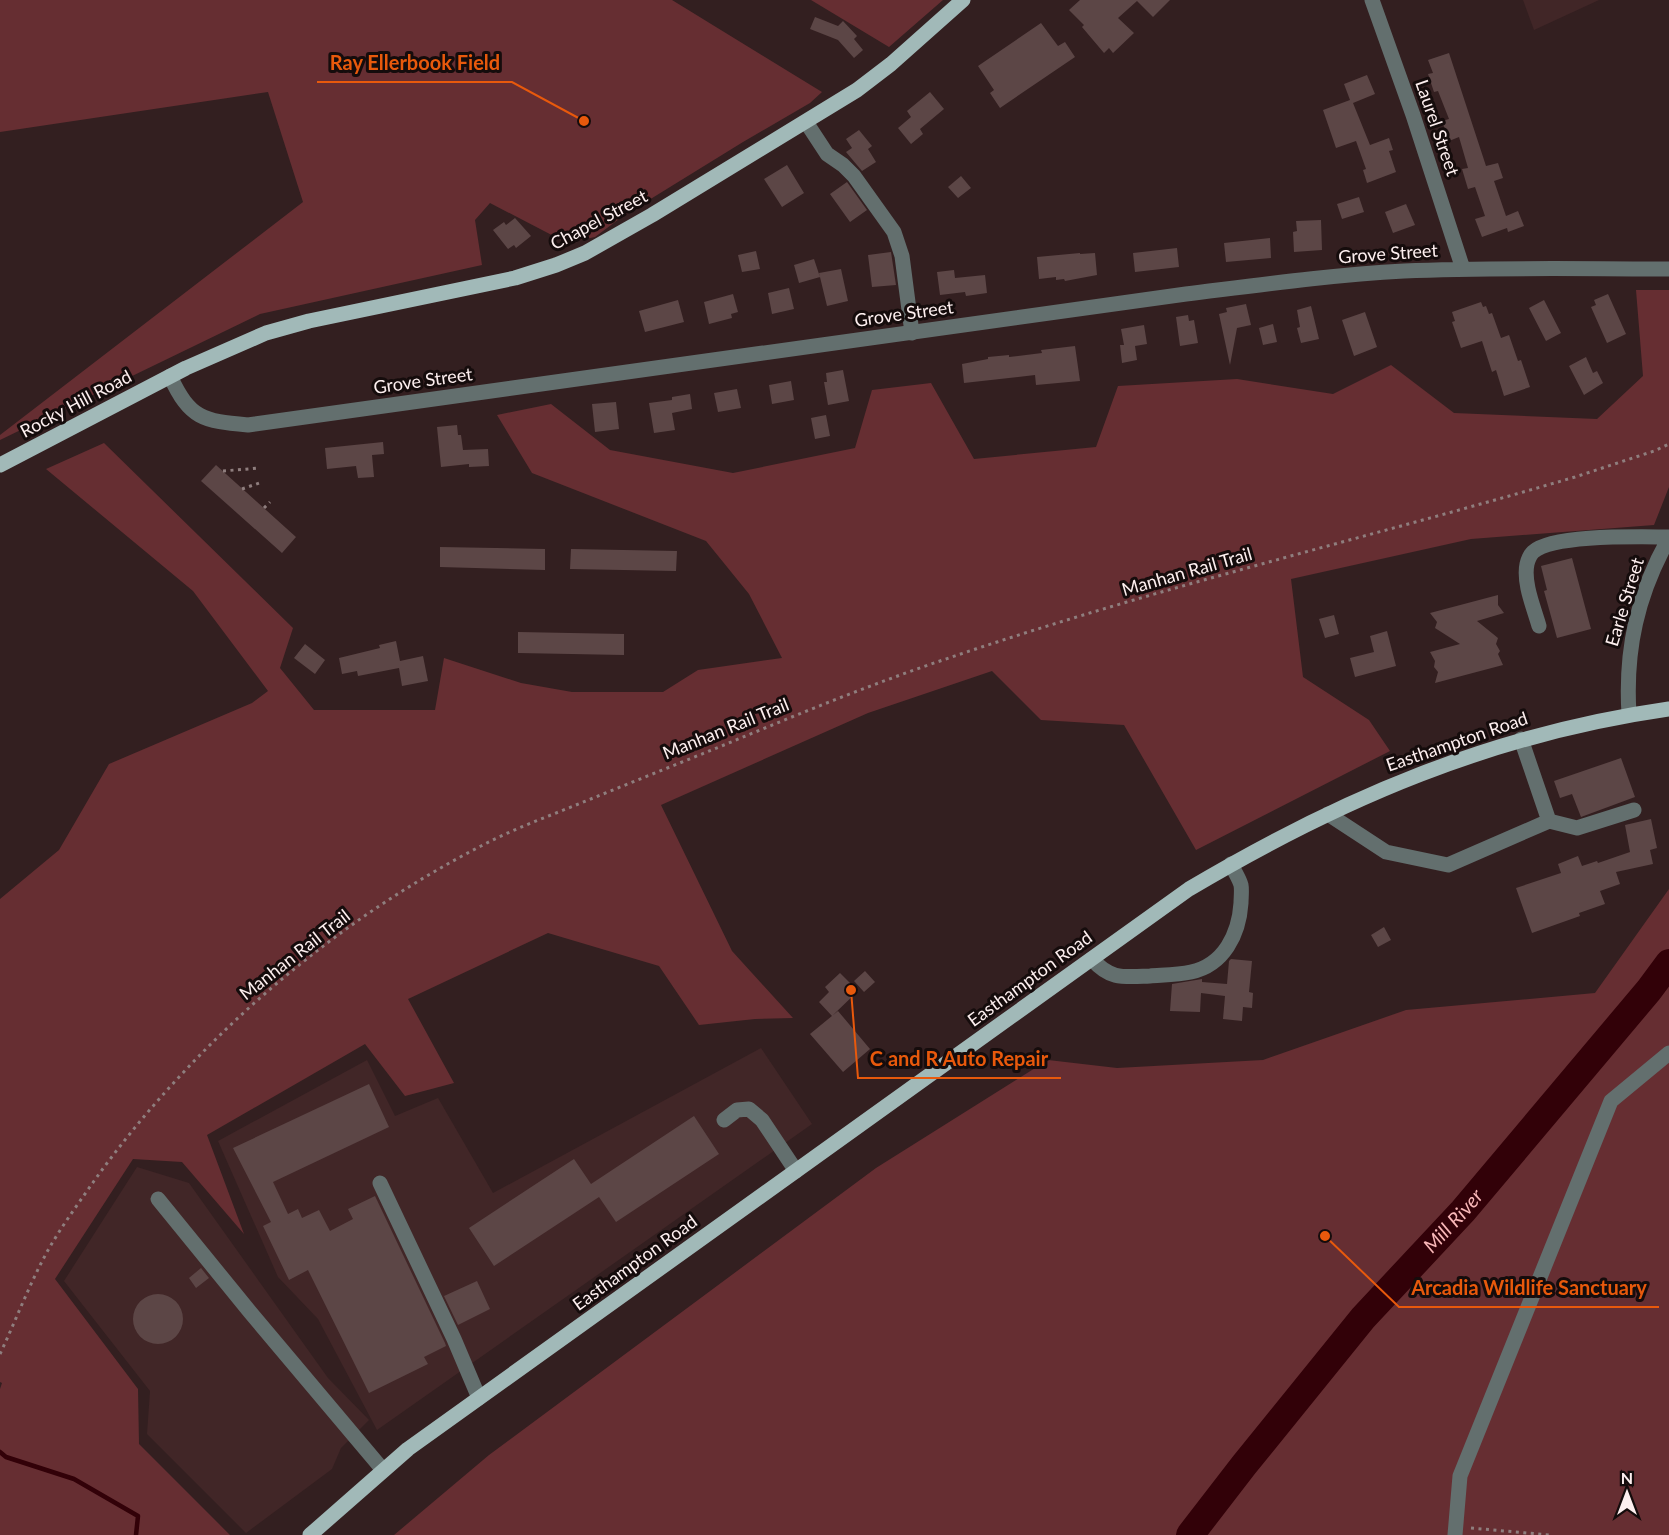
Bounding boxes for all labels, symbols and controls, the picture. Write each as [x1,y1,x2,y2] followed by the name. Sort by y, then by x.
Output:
[317,44,512,82] callout: Ray Ellerbook Field
[330,50,500,74] text: Ray Ellerbook Field
[1411,77,1465,179] street label: Laurel Street
[546,184,651,254] street label: Chapel Street
[1337,239,1439,267] street label: Grove Street
[853,295,955,331] street label: Grove Street
[372,362,474,398] street label: Grove Street
[16,365,135,442] street label: Rocky Hill Road
[1119,542,1254,600] street label: Manhan Rail Trail
[1600,554,1648,649] street label: Earle Street
[659,693,792,763] street label: Manhan Rail Trail
[1383,706,1530,776] street label: Easthampton Road
[235,904,354,1004] street label: Manhan Rail Trail
[963,926,1096,1031] street label: Easthampton Road
[858,1040,1061,1078] callout: C and R Auto Repair
[870,1046,1049,1070] text: C and R Auto Repair
[1418,1183,1488,1257] water label: Mill River
[568,1210,701,1315] street label: Easthampton Road
[1399,1269,1659,1307] callout: Arcadia Wildlife Sanctuary
[1410,1275,1647,1299] text: Arcadia Wildlife Sanctuary
[1597,1463,1657,1523] north arrow
[1621,1468,1633,1487] text: N

